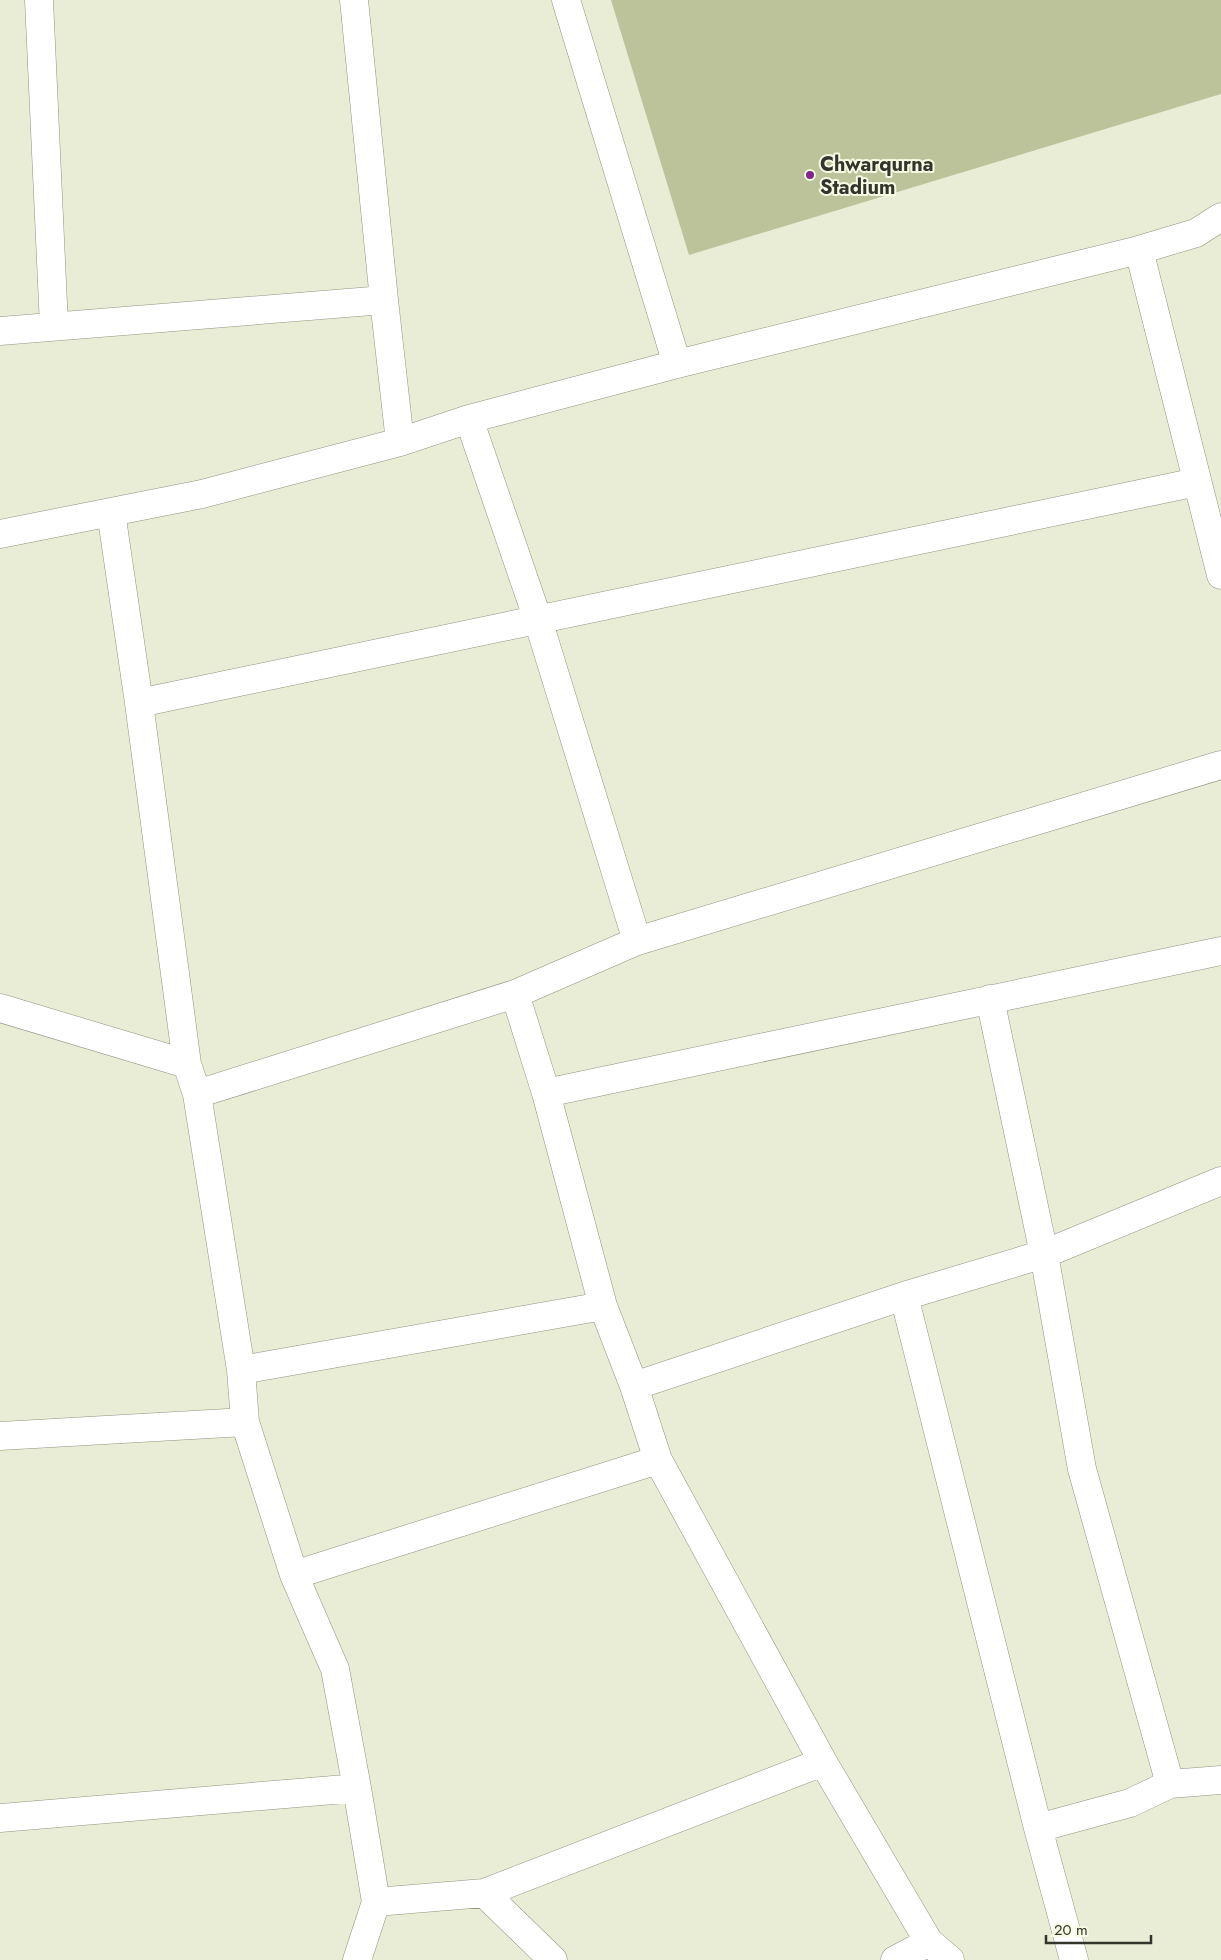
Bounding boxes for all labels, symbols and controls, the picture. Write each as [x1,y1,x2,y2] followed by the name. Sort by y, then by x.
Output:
[820,150,934,202] place label: Chwarqurna Stadium
[804,169,816,181] marker: Chwarqurna Stadium
[1046,1912,1151,1944] scale bar
[1054,1919,1088,1941] text: 20 m

